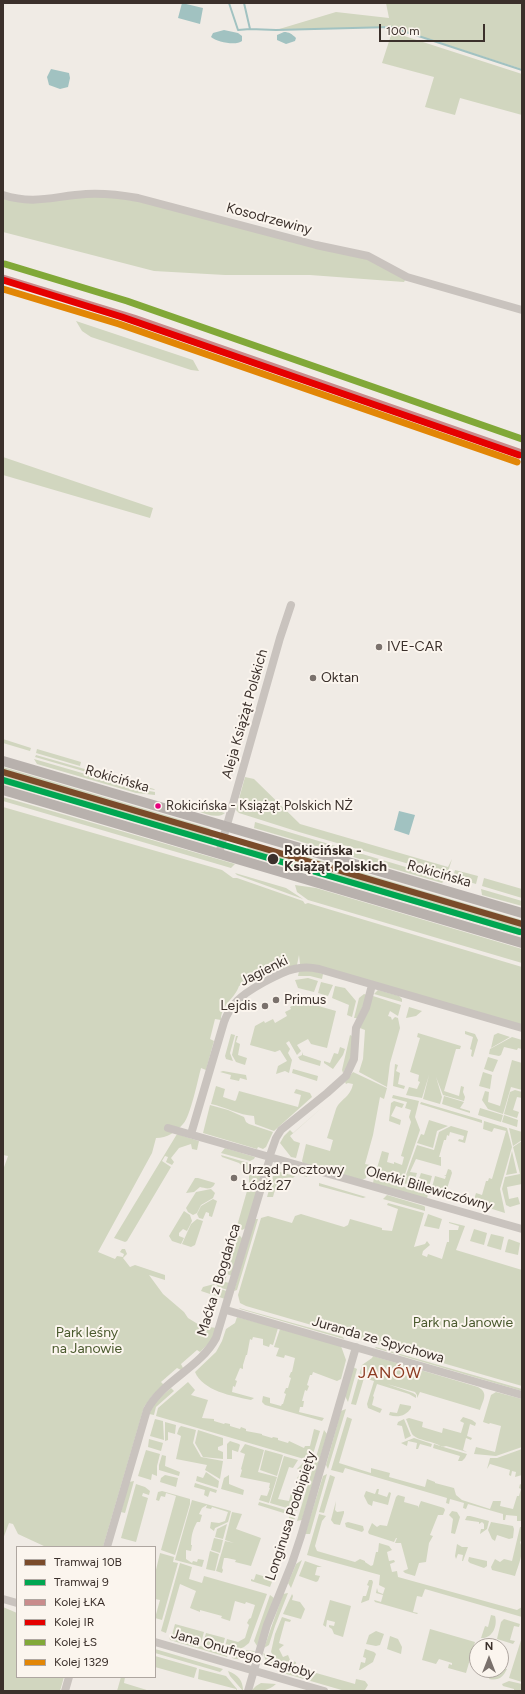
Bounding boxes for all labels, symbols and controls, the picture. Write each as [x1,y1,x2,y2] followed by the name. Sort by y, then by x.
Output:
[381,16,487,42] scale bar
[386,24,420,38] text: 100 m
[224,200,314,238] street label: Kosodrzewiny
[387,639,443,655] place label: IVE-CAR
[374,642,384,652] marker: IVE-CAR
[218,647,272,781] street label: Aleja Książąt Polskich
[321,670,359,686] place label: Oktan
[308,673,318,683] marker: Oktan
[83,762,151,796] street label: Rokicińska
[166,798,353,814] place label: Rokicińska - Książąt Polskich NŻ
[153,801,163,811] marker: Rokicińska - Książąt Polskich NŻ
[284,843,387,876] place label: Rokicińska - Książąt Polskich
[266,852,280,866] marker: Rokicińska - Książąt Polskich
[405,857,473,891] street label: Rokicińska
[237,952,291,990] street label: Jagienki
[284,992,326,1008] place label: Primus
[271,995,281,1005] marker: Primus
[220,998,257,1014] place label: Lejdis
[260,1001,270,1011] marker: Lejdis
[242,1162,344,1194] place label: Urząd Pocztowy Łódź 27
[364,1163,494,1215] street label: Oleńki Billewiczówny
[229,1173,239,1183] marker: Urząd Pocztowy Łódź 27
[194,1222,244,1338] street label: Maćka z Bogdańca
[310,1313,446,1367] street label: Juranda ze Spychowa
[413,1315,513,1331] park label: Park na Janowie
[52,1325,122,1358] park label: Park leśny na Janowie
[358,1363,422,1383] district label: JANÓW
[262,1449,320,1583] street label: Longinusa Podbipięty
[16,1546,156,1678] legend
[54,1555,122,1569] text: Tramwaj 10B
[54,1575,109,1589] text: Tramwaj 9
[54,1595,105,1609] text: Kolej ŁKA
[54,1615,94,1629] text: Kolej IR
[169,1625,317,1683] street label: Jana Onufrego Zagłoby
[54,1635,97,1649] text: Kolej ŁS
[469,1638,509,1678] north arrow
[485,1640,493,1653] text: N
[54,1655,109,1669] text: Kolej 1329

